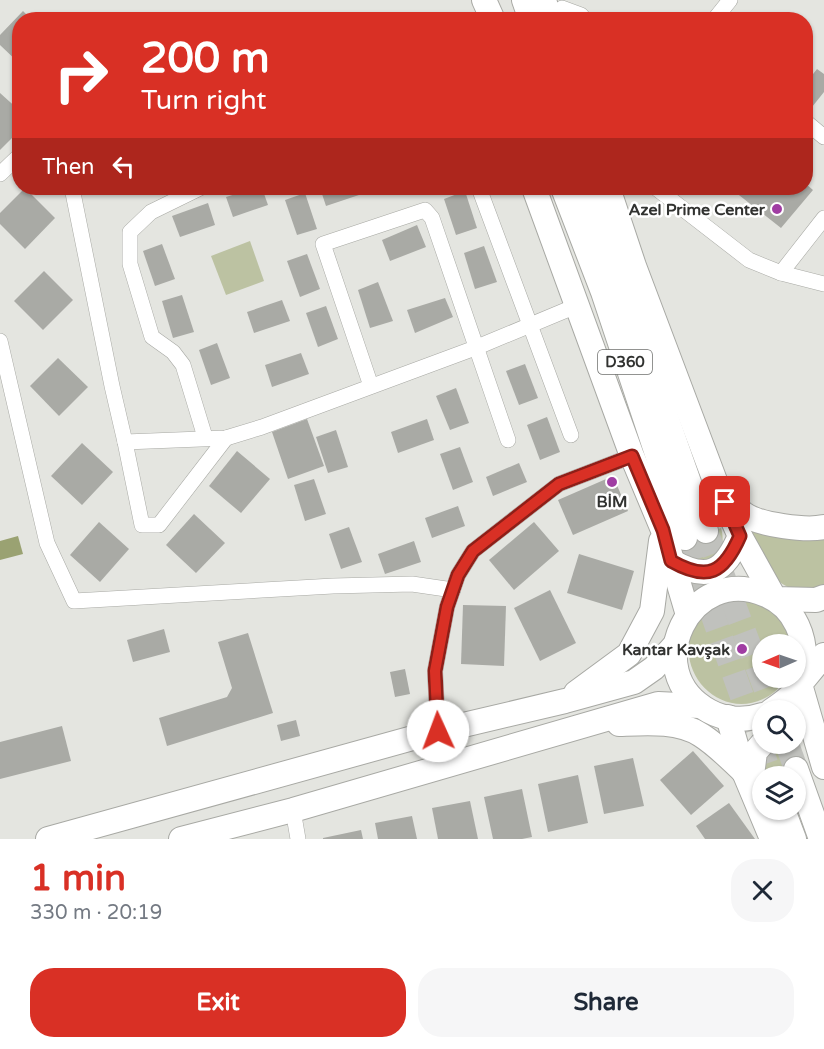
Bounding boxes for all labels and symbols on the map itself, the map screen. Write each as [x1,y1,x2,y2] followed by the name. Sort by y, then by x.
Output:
[629,200,766,220] place label: Azel Prime Center
[770,202,784,216] marker: Azel Prime Center
[598,350,652,374] road number: D360
[605,475,619,489] marker: BİM
[699,476,750,527] pin
[596,492,628,512] place label: BİM
[752,634,806,688] north arrow
[622,640,730,660] place label: Kantar Kavşak
[735,642,749,656] marker: Kantar Kavşak
[406,699,470,763] position arrow

